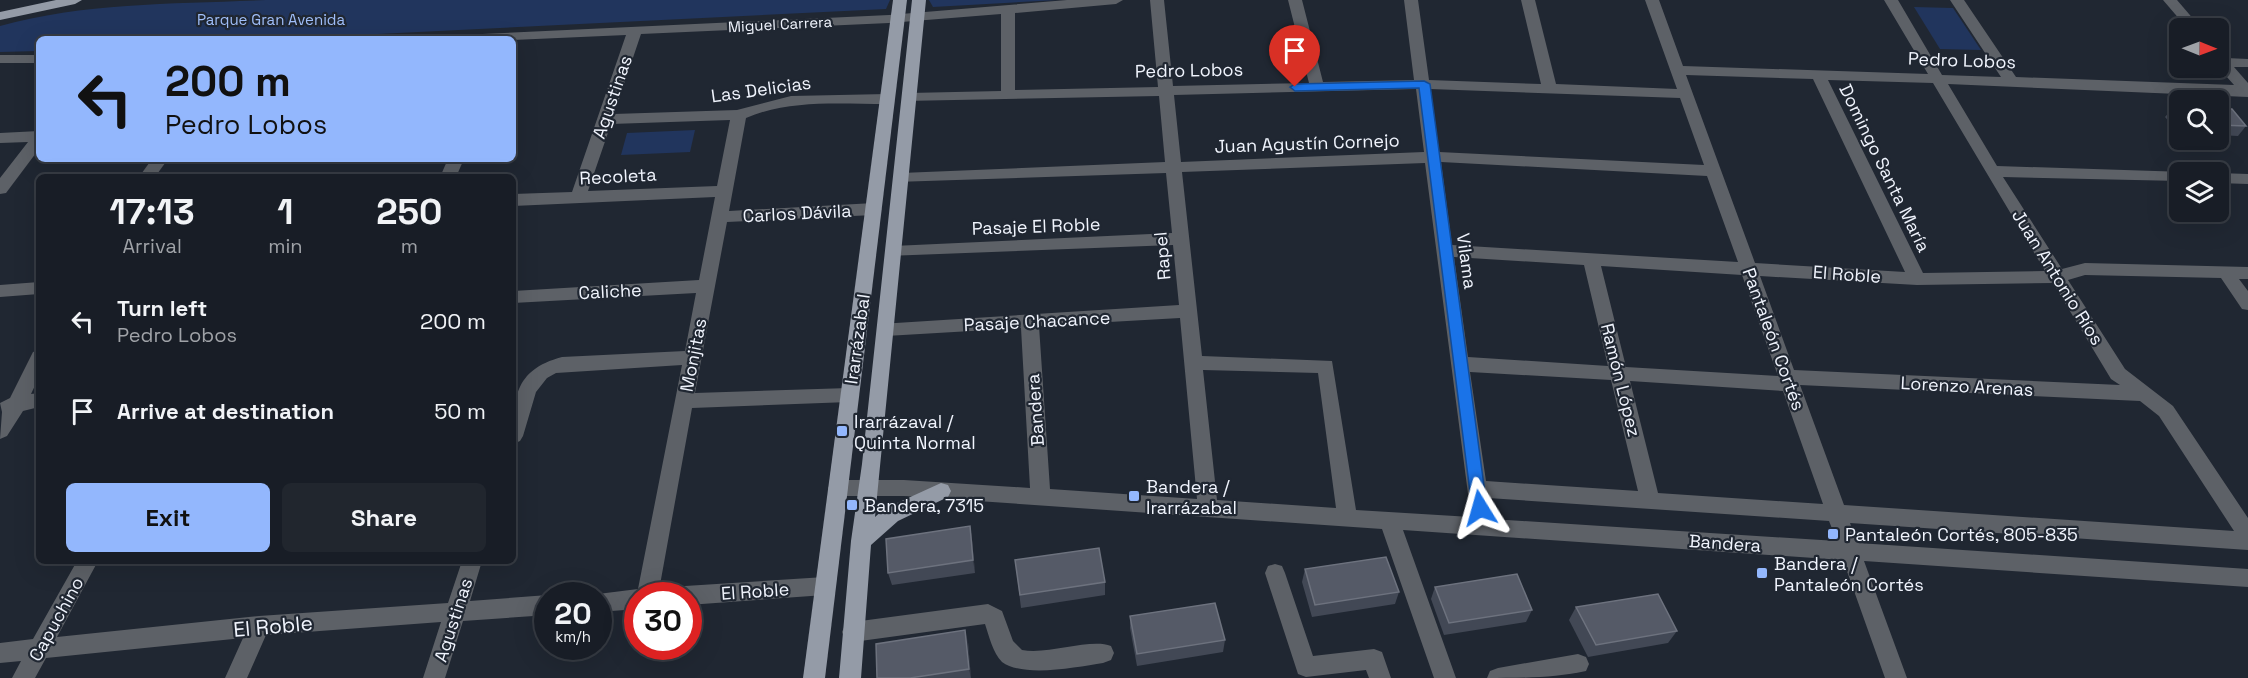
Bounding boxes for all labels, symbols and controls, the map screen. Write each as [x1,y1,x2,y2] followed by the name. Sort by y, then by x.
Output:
[197,10,345,29] park label: Parque Gran Avenida
[728,12,833,36] street label: Miguel Carrera
[2169,18,2229,78] north arrow
[2169,18,2229,222] map controls
[1269,25,1320,87] pin
[1278,34,1311,67] icon: arrive
[1908,47,2016,73] street label: Pedro Lobos
[587,52,637,142] street label: Agustinas
[165,55,291,108] text: 200 m
[1135,58,1243,82] street label: Pedro Lobos
[66,60,144,138] icon: left
[710,71,812,107] street label: Las Delicias
[1834,80,1936,256] street label: Domingo Santa María
[2169,90,2229,150] button: search
[165,107,327,142] text: Pedro Lobos
[1214,128,1400,158] street label: Juan Agustín Cornejo
[579,162,657,190] street label: Recoleta
[2169,162,2229,222] button: layers
[110,189,195,235] text: 17:13
[277,189,294,235] text: 1
[376,189,442,235] text: 250
[742,199,852,227] street label: Carlos Dávila
[2007,205,2109,349] street label: Juan Antonio Ríos
[971,212,1101,240] street label: Pasaje El Roble
[1148,231,1176,281] street label: Rapel
[1452,232,1482,290] street label: Vilama
[122,233,182,259] text: Arrival
[268,233,303,259] text: min
[401,233,418,259] text: m
[1812,260,1882,288] street label: El Roble
[1738,265,1810,413] street label: Pantaleón Cortés
[578,278,642,304] street label: Caliche
[839,292,875,386] street label: Irarrázabal
[117,294,207,322] text: Turn left
[66,305,99,338] icon: left
[963,306,1111,336] street label: Pasaje Chacance
[420,307,486,335] text: 200 m
[675,316,711,394] street label: Monjitas
[1596,321,1646,439] street label: Ramón López
[117,322,237,348] text: Pedro Lobos
[1900,371,2034,401] street label: Lorenzo Arenas
[1021,373,1049,447] street label: Bandera
[66,395,99,428] icon: arrive
[117,397,334,425] text: Arrive at destination
[434,397,486,425] text: 50 m
[854,410,976,454] place label: Irarrázaval / Quinta Normal
[835,424,849,438] marker: Irarrázaval / Quinta Normal
[1146,475,1237,519] place label: Bandera / Irarrázabal
[1448,476,1512,540] position arrow
[66,483,270,552] button: Exit
[282,483,486,552] button: Share
[1127,489,1141,503] marker: Bandera / Irarrázabal
[864,494,984,517] place label: Bandera, 7315
[845,498,859,512] marker: Bandera, 7315
[1845,523,2078,546] place label: Pantaleón Cortés, 805-835
[1826,527,1840,541] marker: Pantaleón Cortés, 805-835
[1688,529,1762,557] street label: Bandera
[1774,552,1924,596] place label: Bandera / Pantaleón Cortés
[1755,566,1769,580] marker: Bandera / Pantaleón Cortés
[23,573,89,665] street label: Capuchino
[429,575,477,665] street label: Agustinas
[720,577,790,605] street label: El Roble
[624,582,702,660] speed limit sign: 30
[554,594,592,633] text: 20
[232,609,314,643] street label: El Roble
[555,627,591,646] text: km/h

